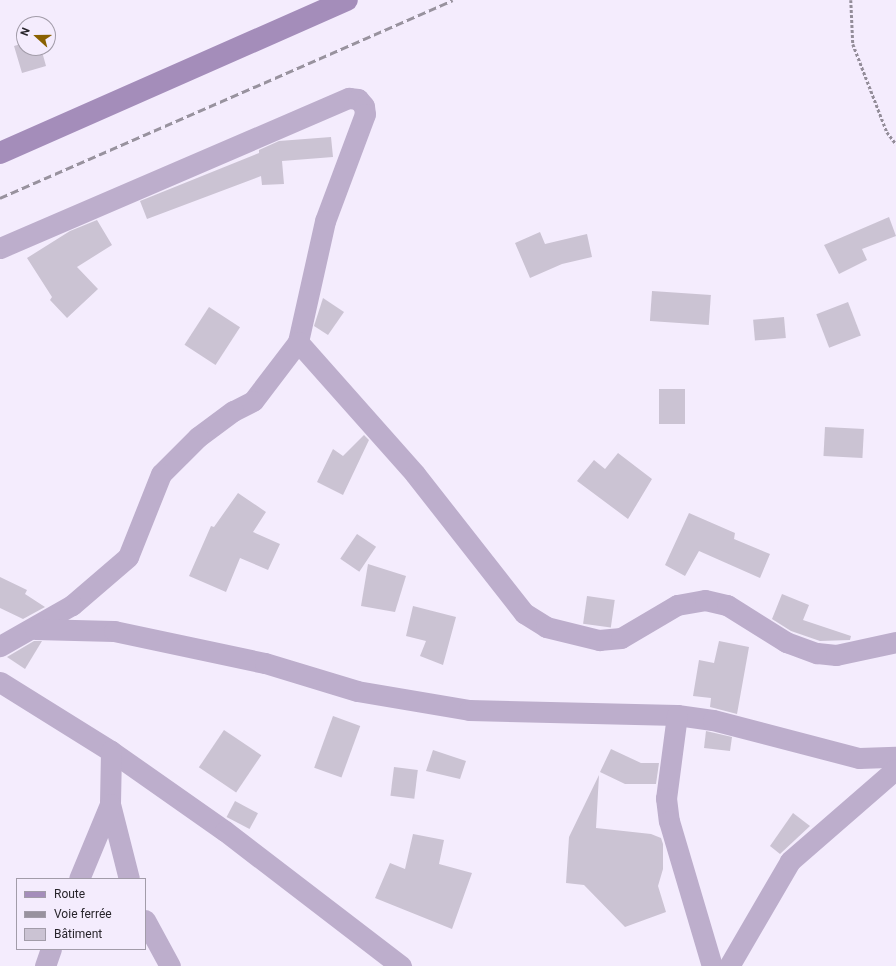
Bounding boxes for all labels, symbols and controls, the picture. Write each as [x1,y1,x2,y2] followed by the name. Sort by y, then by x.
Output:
[16,16,56,56] north arrow
[18,26,33,38] text: N
[16,878,146,950] legend
[54,887,85,901] text: Route
[54,907,112,921] text: Voie ferrée
[54,927,102,941] text: Bâtiment

